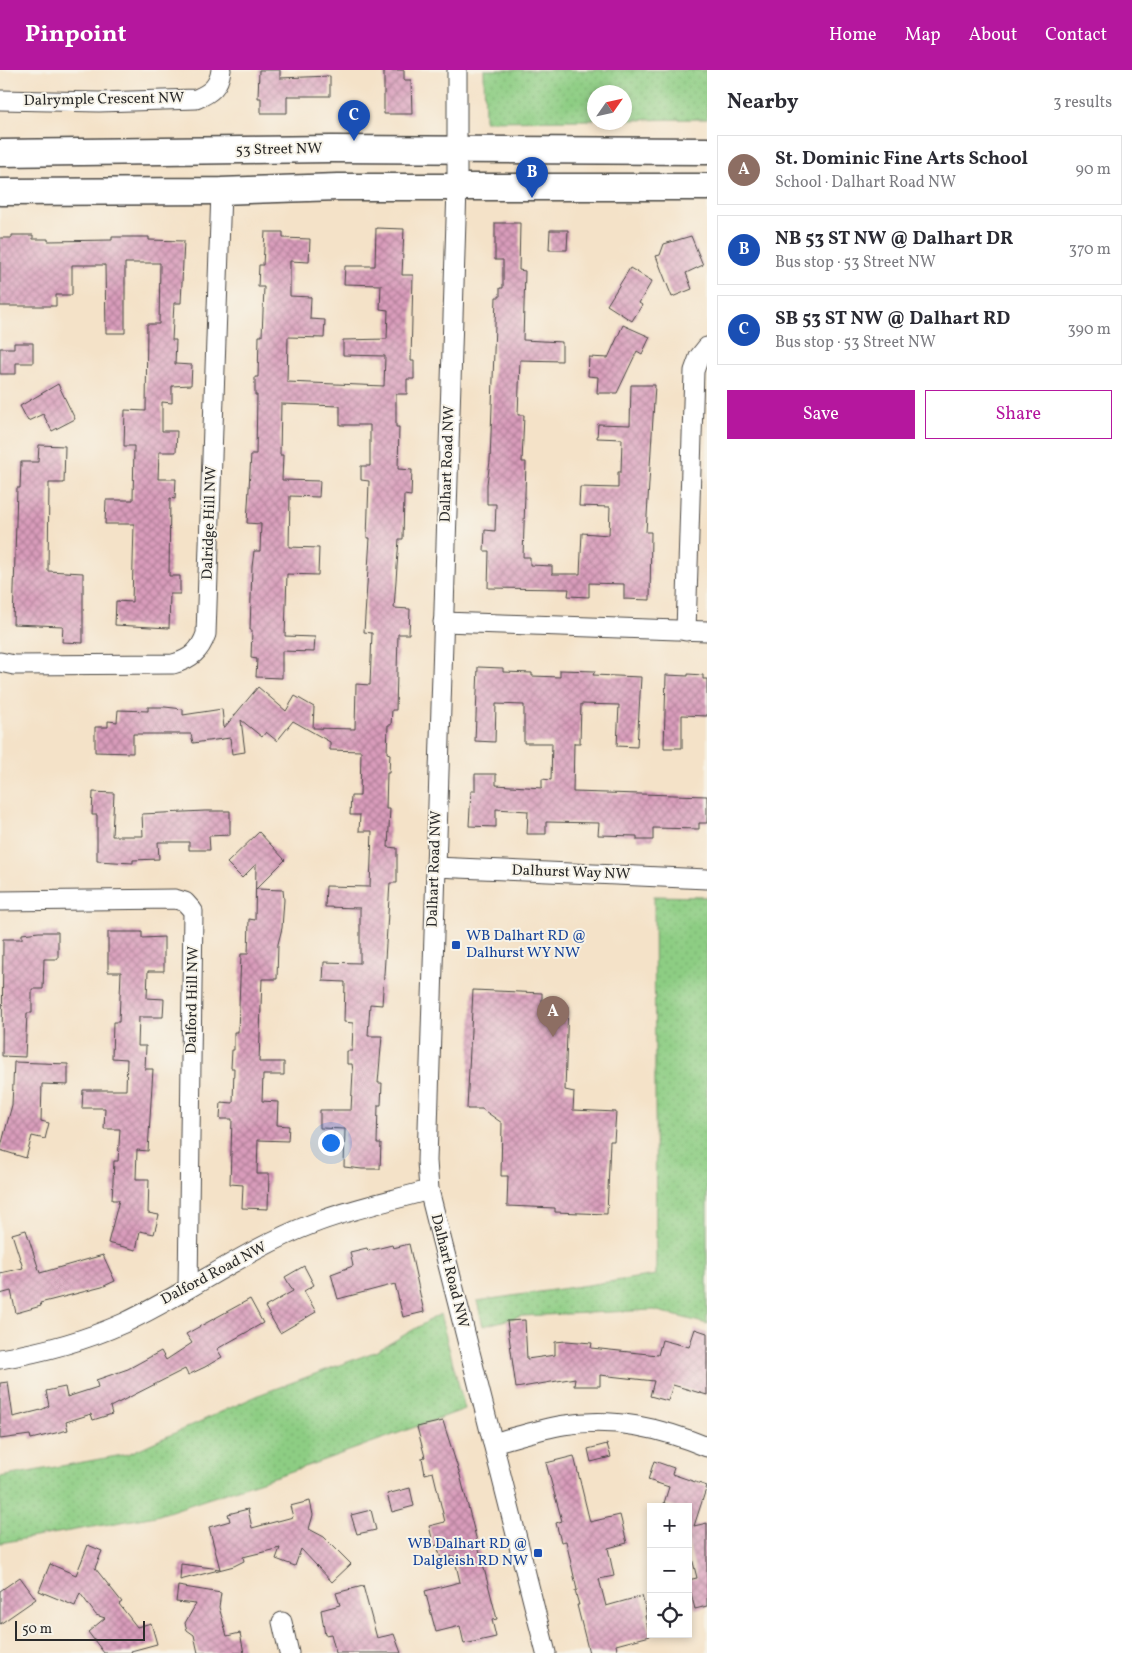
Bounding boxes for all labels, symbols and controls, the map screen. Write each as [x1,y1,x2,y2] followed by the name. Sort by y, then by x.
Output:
[25,18,127,52] text: Pinpoint
[829,23,877,48] text: Home
[905,23,941,48] text: Map
[969,23,1017,48] text: About
[1045,23,1107,48] text: Contact
[587,85,632,130] north arrow
[24,88,184,112] street label: Dalrymple Crescent NW
[727,88,798,117] text: Nearby
[1053,92,1112,114] text: 3 results
[338,100,370,141] pin: C
[236,139,322,161] street label: 53 Street NW
[775,146,1028,172] text: St. Dominic Fine Arts School
[516,157,548,198] pin: B
[738,159,750,181] text: A
[1075,159,1111,181] text: 90 m
[775,172,956,194] text: School · Dalhart Road NW
[775,226,1013,252] text: NB 53 ST NW @ Dalhart DR
[739,239,749,261] text: B
[1069,239,1111,261] text: 370 m
[775,252,936,274] text: Bus stop · 53 Street NW
[775,306,1010,332] text: SB 53 ST NW @ Dalhart RD
[739,319,749,341] text: C
[1068,319,1111,341] text: 390 m
[775,332,936,354] text: Bus stop · 53 Street NW
[727,390,915,439] button: Save
[925,390,1112,439] button: Share
[435,405,461,523] street label: Dalhart Road NW
[198,466,222,580] street label: Dalridge Hill NW
[422,810,448,928] street label: Dalhart Road NW
[511,860,631,886] street label: Dalhurst Way NW
[466,926,586,964] place label: WB Dalhart RD @ Dalhurst WY NW
[450,939,462,951] marker: WB Dalhart RD @ Dalhurst WY NW
[182,946,204,1054] street label: Dalford Hill NW
[537,996,569,1037] pin: A
[318,1130,344,1156] your location
[425,1212,473,1330] street label: Dalhart Road NW
[158,1237,270,1311] street label: Dalford Road NW
[647,1503,692,1638] map controls
[647,1503,692,1548] button: +
[408,1534,528,1572] place label: WB Dalhart RD @ Dalgleish RD NW
[532,1547,544,1559] marker: WB Dalhart RD @ Dalgleish RD NW
[647,1548,692,1593] button: −
[647,1593,692,1638] button: locate
[15,1618,145,1641] scale bar
[22,1620,52,1639] text: 50 m

